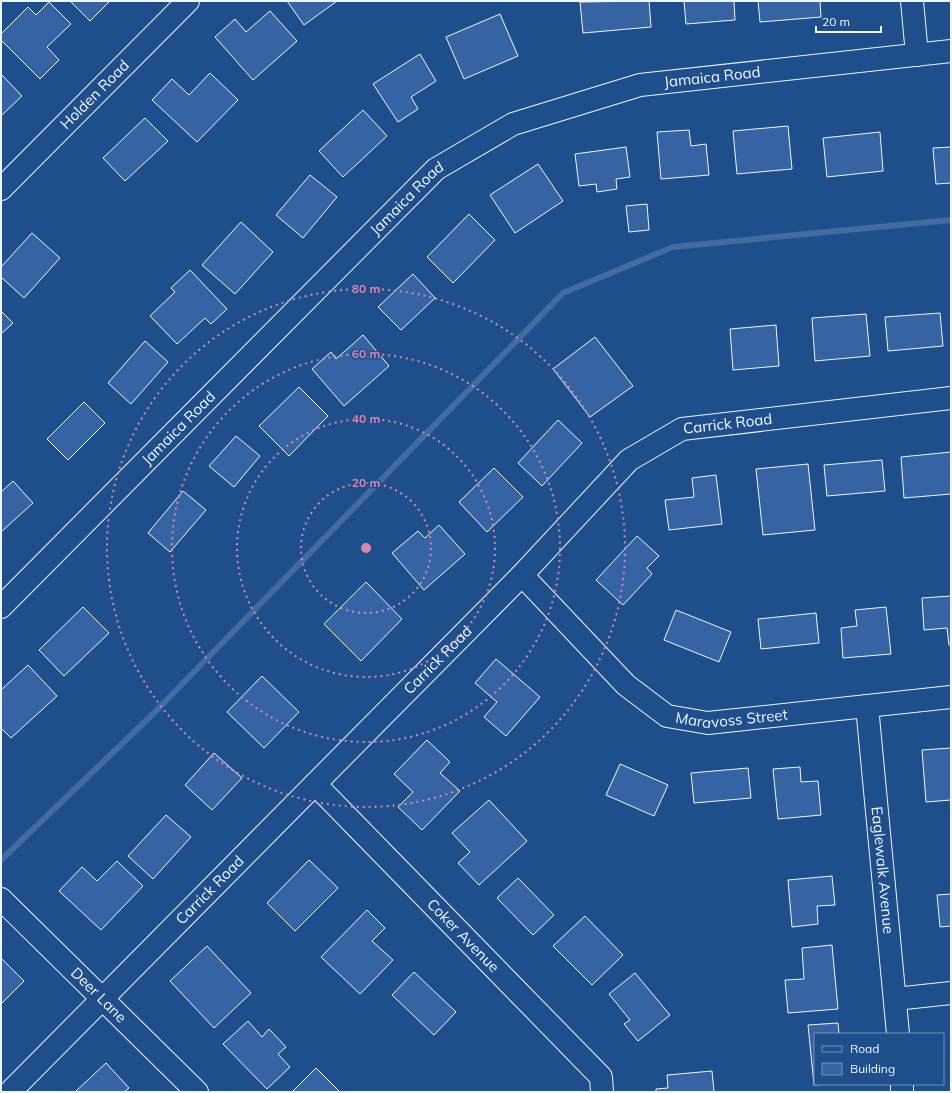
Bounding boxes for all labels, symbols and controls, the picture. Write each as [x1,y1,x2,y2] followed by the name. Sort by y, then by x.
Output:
[816,8,881,34] scale bar
[822,14,850,29] text: 20 m
[56,56,133,133] street label: Holden Road
[663,62,761,91] street label: Jamaica Road
[366,157,447,239] street label: Jamaica Road
[352,281,380,296] text: 80 m
[352,346,380,361] text: 60 m
[137,387,219,469] street label: Jamaica Road
[682,409,773,438] street label: Carrick Road
[352,411,380,426] text: 40 m
[352,475,380,490] text: 20 m
[359,541,373,555] centre of rings
[399,621,476,698] street label: Carrick Road
[674,705,789,732] street label: Maravoss Street
[868,806,898,935] street label: Eaglewalk Avenue
[171,851,248,928] street label: Carrick Road
[423,894,504,976] street label: Coker Avenue
[67,963,131,1026] street label: Deer Lane
[814,1033,944,1085] legend
[850,1041,879,1056] text: Road
[850,1061,895,1076] text: Building

